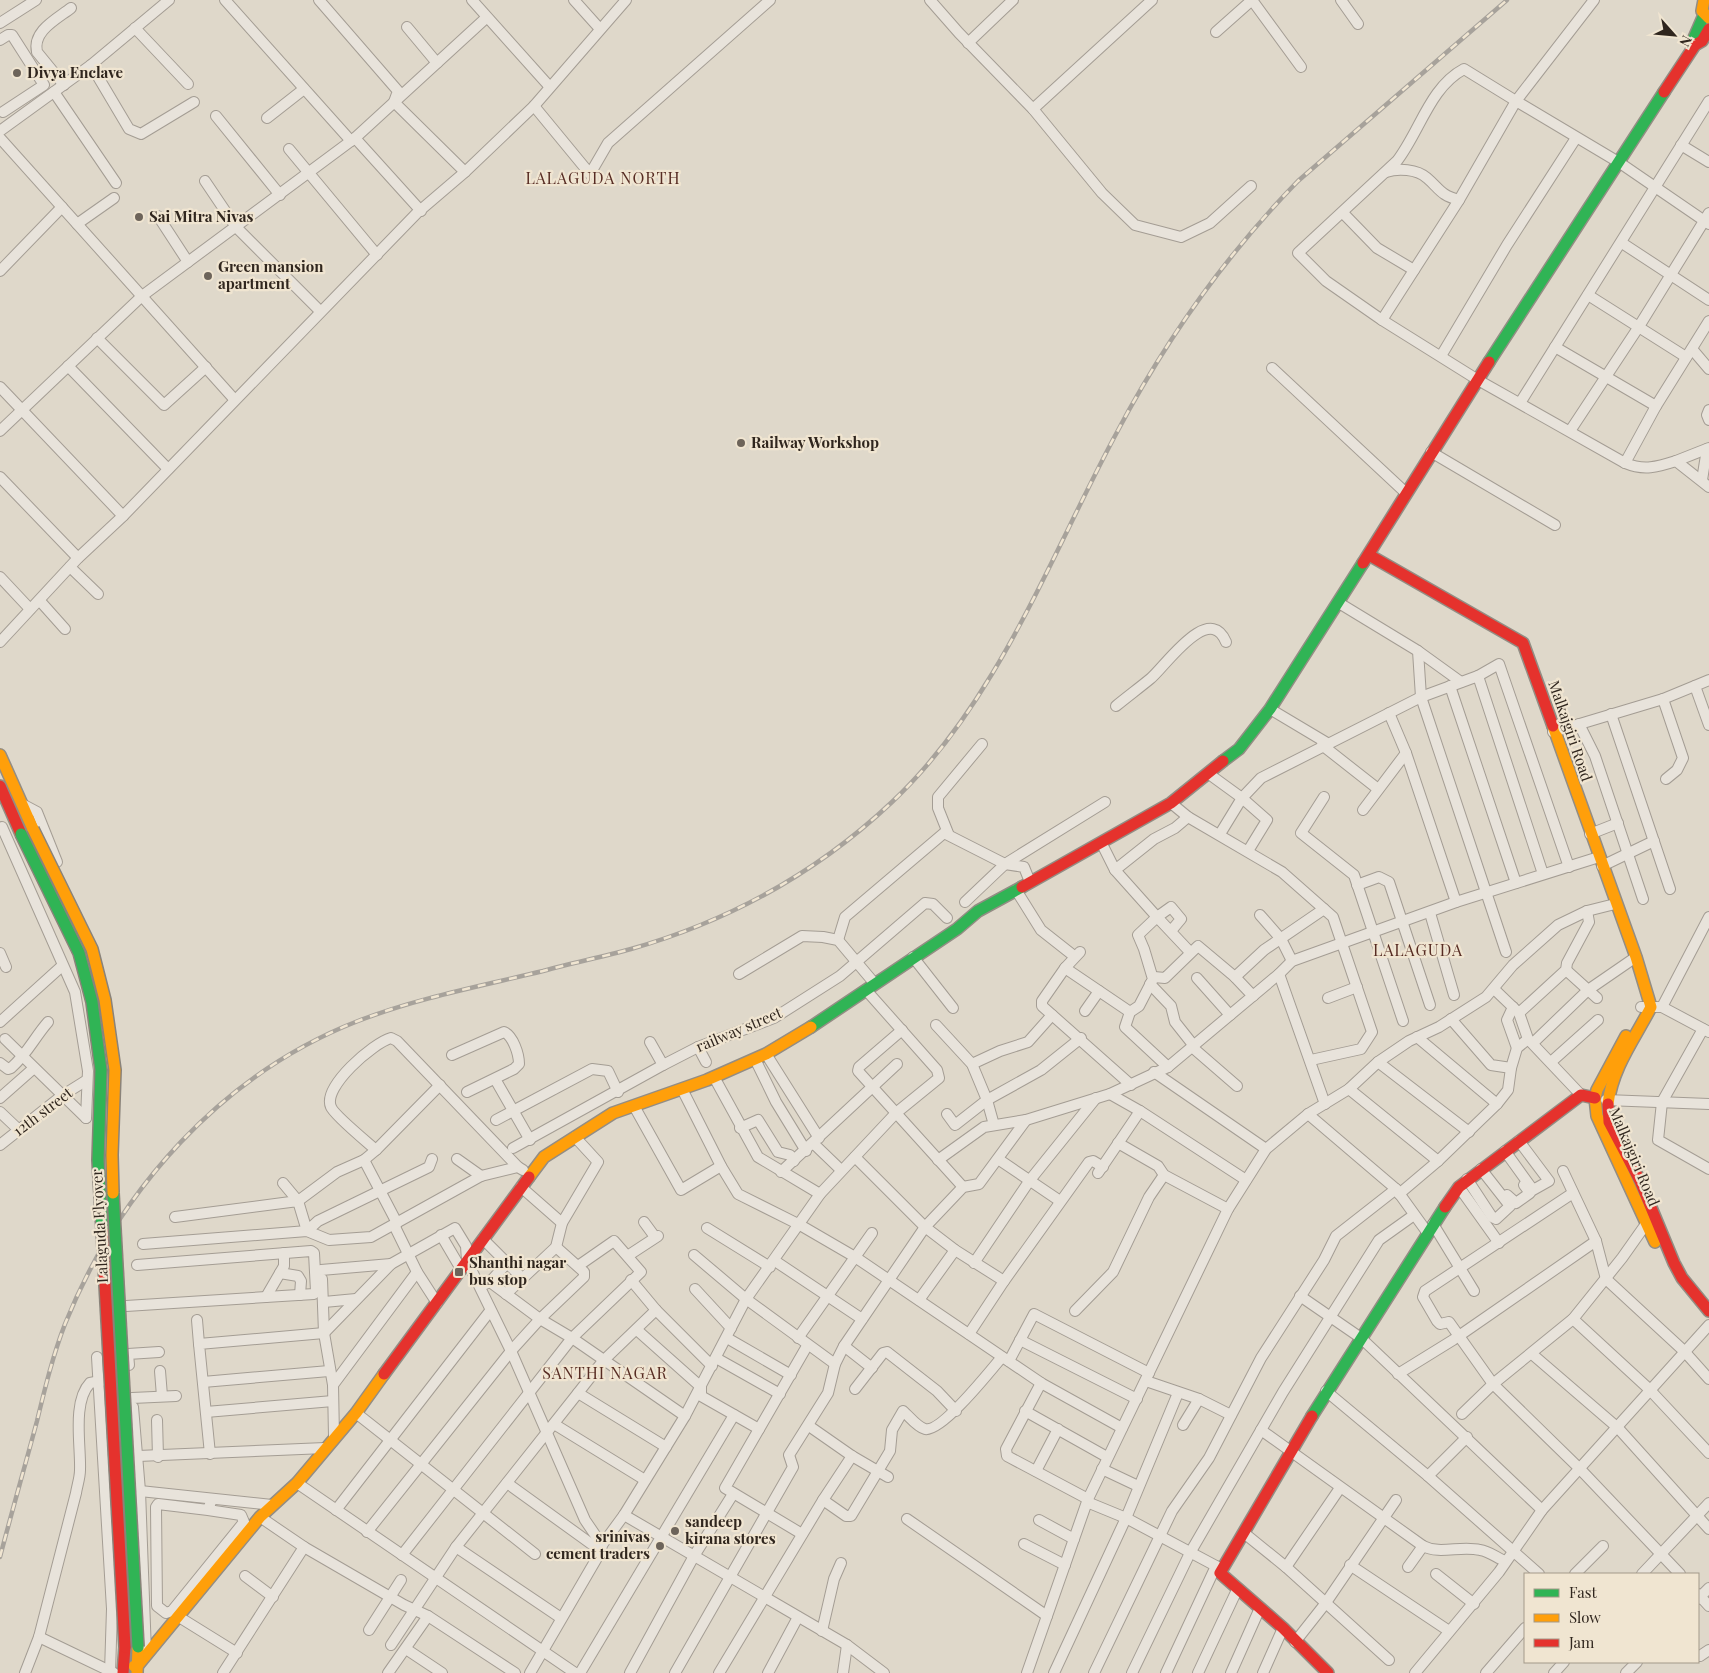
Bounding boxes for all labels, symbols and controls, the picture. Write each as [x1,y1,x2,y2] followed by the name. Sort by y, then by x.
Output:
[1649,10,1699,60] north arrow
[1675,32,1697,50] text: N
[27,62,124,82] place label: Divya Enclave
[11,67,23,79] marker: Divya Enclave
[525,167,681,188] district label: LALAGUDA NORTH
[149,206,253,226] place label: Sai Mitra Nivas
[133,211,145,223] marker: Sai Mitra Nivas
[218,256,324,293] place label: Green mansion apartment
[202,270,214,282] marker: Green mansion apartment
[751,432,879,452] place label: Railway Workshop
[735,437,747,449] marker: Railway Workshop
[1544,678,1598,784] street label: Malkajgiri Road
[1373,939,1463,960] district label: LALAGUDA
[693,1002,785,1056] street label: railway street
[9,1082,77,1140] street label: 12th street
[1605,1104,1665,1209] street label: Malkajgiri Road
[86,1168,112,1284] street label: Lalaguda Flyover
[469,1252,566,1289] place label: Shanthi nagar bus stop
[453,1266,465,1278] marker: Shanthi nagar bus stop
[542,1362,668,1383] district label: SANTHI NAGAR
[685,1511,776,1548] place label: sandeep kirana stores
[669,1525,681,1537] marker: sandeep kirana stores
[546,1526,650,1563] place label: srinivas cement traders
[654,1540,666,1552] marker: srinivas cement traders
[1524,1573,1699,1663] legend
[1569,1582,1598,1602] text: Fast
[1569,1607,1601,1627] text: Slow
[1568,1632,1595,1652] text: Jam

